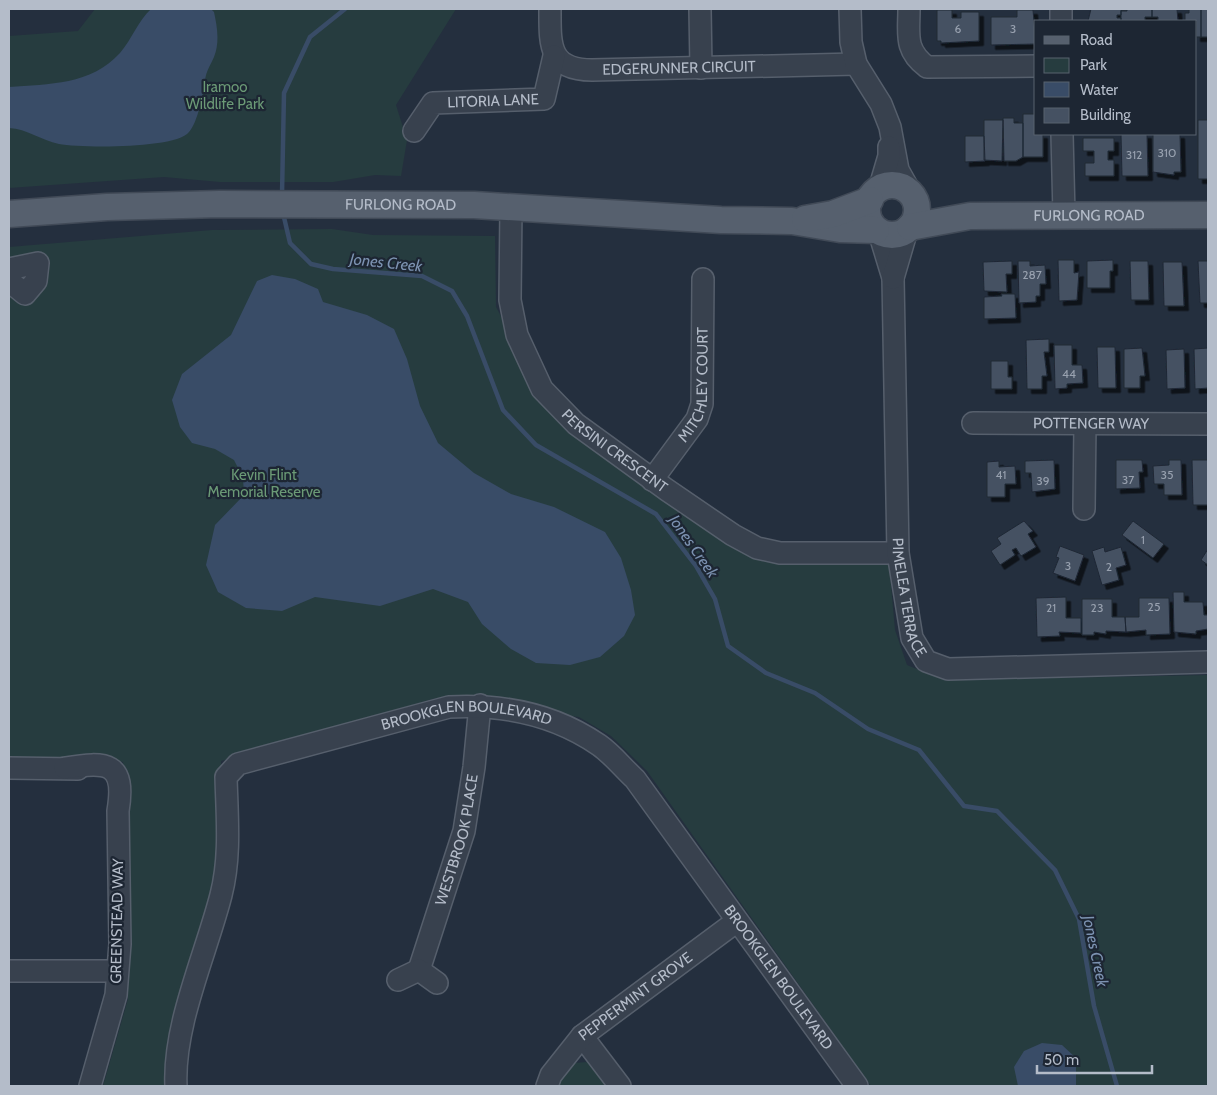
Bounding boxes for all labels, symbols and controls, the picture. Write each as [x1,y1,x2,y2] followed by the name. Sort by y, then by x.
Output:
[1034,20,1197,135] legend
[955,21,962,36] house number: 6
[1010,21,1016,36] house number: 3
[1080,31,1113,49] text: Road
[1080,56,1107,74] text: Park
[602,57,756,79] street label: EDGERUNNER CIRCUIT
[186,78,265,113] park label: Iramoo Wildlife Park
[1080,81,1118,99] text: Water
[447,90,539,111] street label: LITORIA LANE
[1080,106,1131,124] text: Building
[1158,145,1176,160] house number: 310
[1126,147,1142,162] house number: 312
[345,195,456,214] street label: FURLONG ROAD
[1033,206,1145,225] street label: FURLONG ROAD
[347,249,424,276] water label: Jones Creek
[1022,267,1042,282] house number: 287
[674,327,712,446] street label: MITCHLEY COURT
[1062,366,1076,381] house number: 44
[558,406,671,496] street label: PERSINI CRESCENT
[1033,414,1149,433] street label: POTTENGER WAY
[207,466,321,501] park label: Kevin Flint Memorial Reserve
[996,467,1006,482] house number: 41
[1161,467,1173,482] house number: 35
[1122,472,1134,487] house number: 37
[1036,473,1050,488] house number: 39
[664,509,723,582] water label: Jones Creek
[1141,532,1145,547] house number: 1
[889,538,931,660] street label: PIMELEA TERRACE
[1065,558,1071,573] house number: 3
[1106,559,1112,574] house number: 2
[1148,599,1160,614] house number: 25
[1046,600,1056,615] house number: 21
[1091,600,1103,615] house number: 23
[379,697,554,734] street label: BROOKGLEN BOULEVARD
[432,773,482,908] street label: WESTBROOK PLACE
[107,858,127,984] street label: GREENSTEAD WAY
[720,902,837,1053] street label: BROOKGLEN BOULEVARD
[1078,912,1113,990] water label: Jones Creek
[575,948,696,1045] street label: PEPPERMINT GROVE
[1037,1042,1152,1074] scale bar
[1044,1051,1079,1069] text: 50 m

